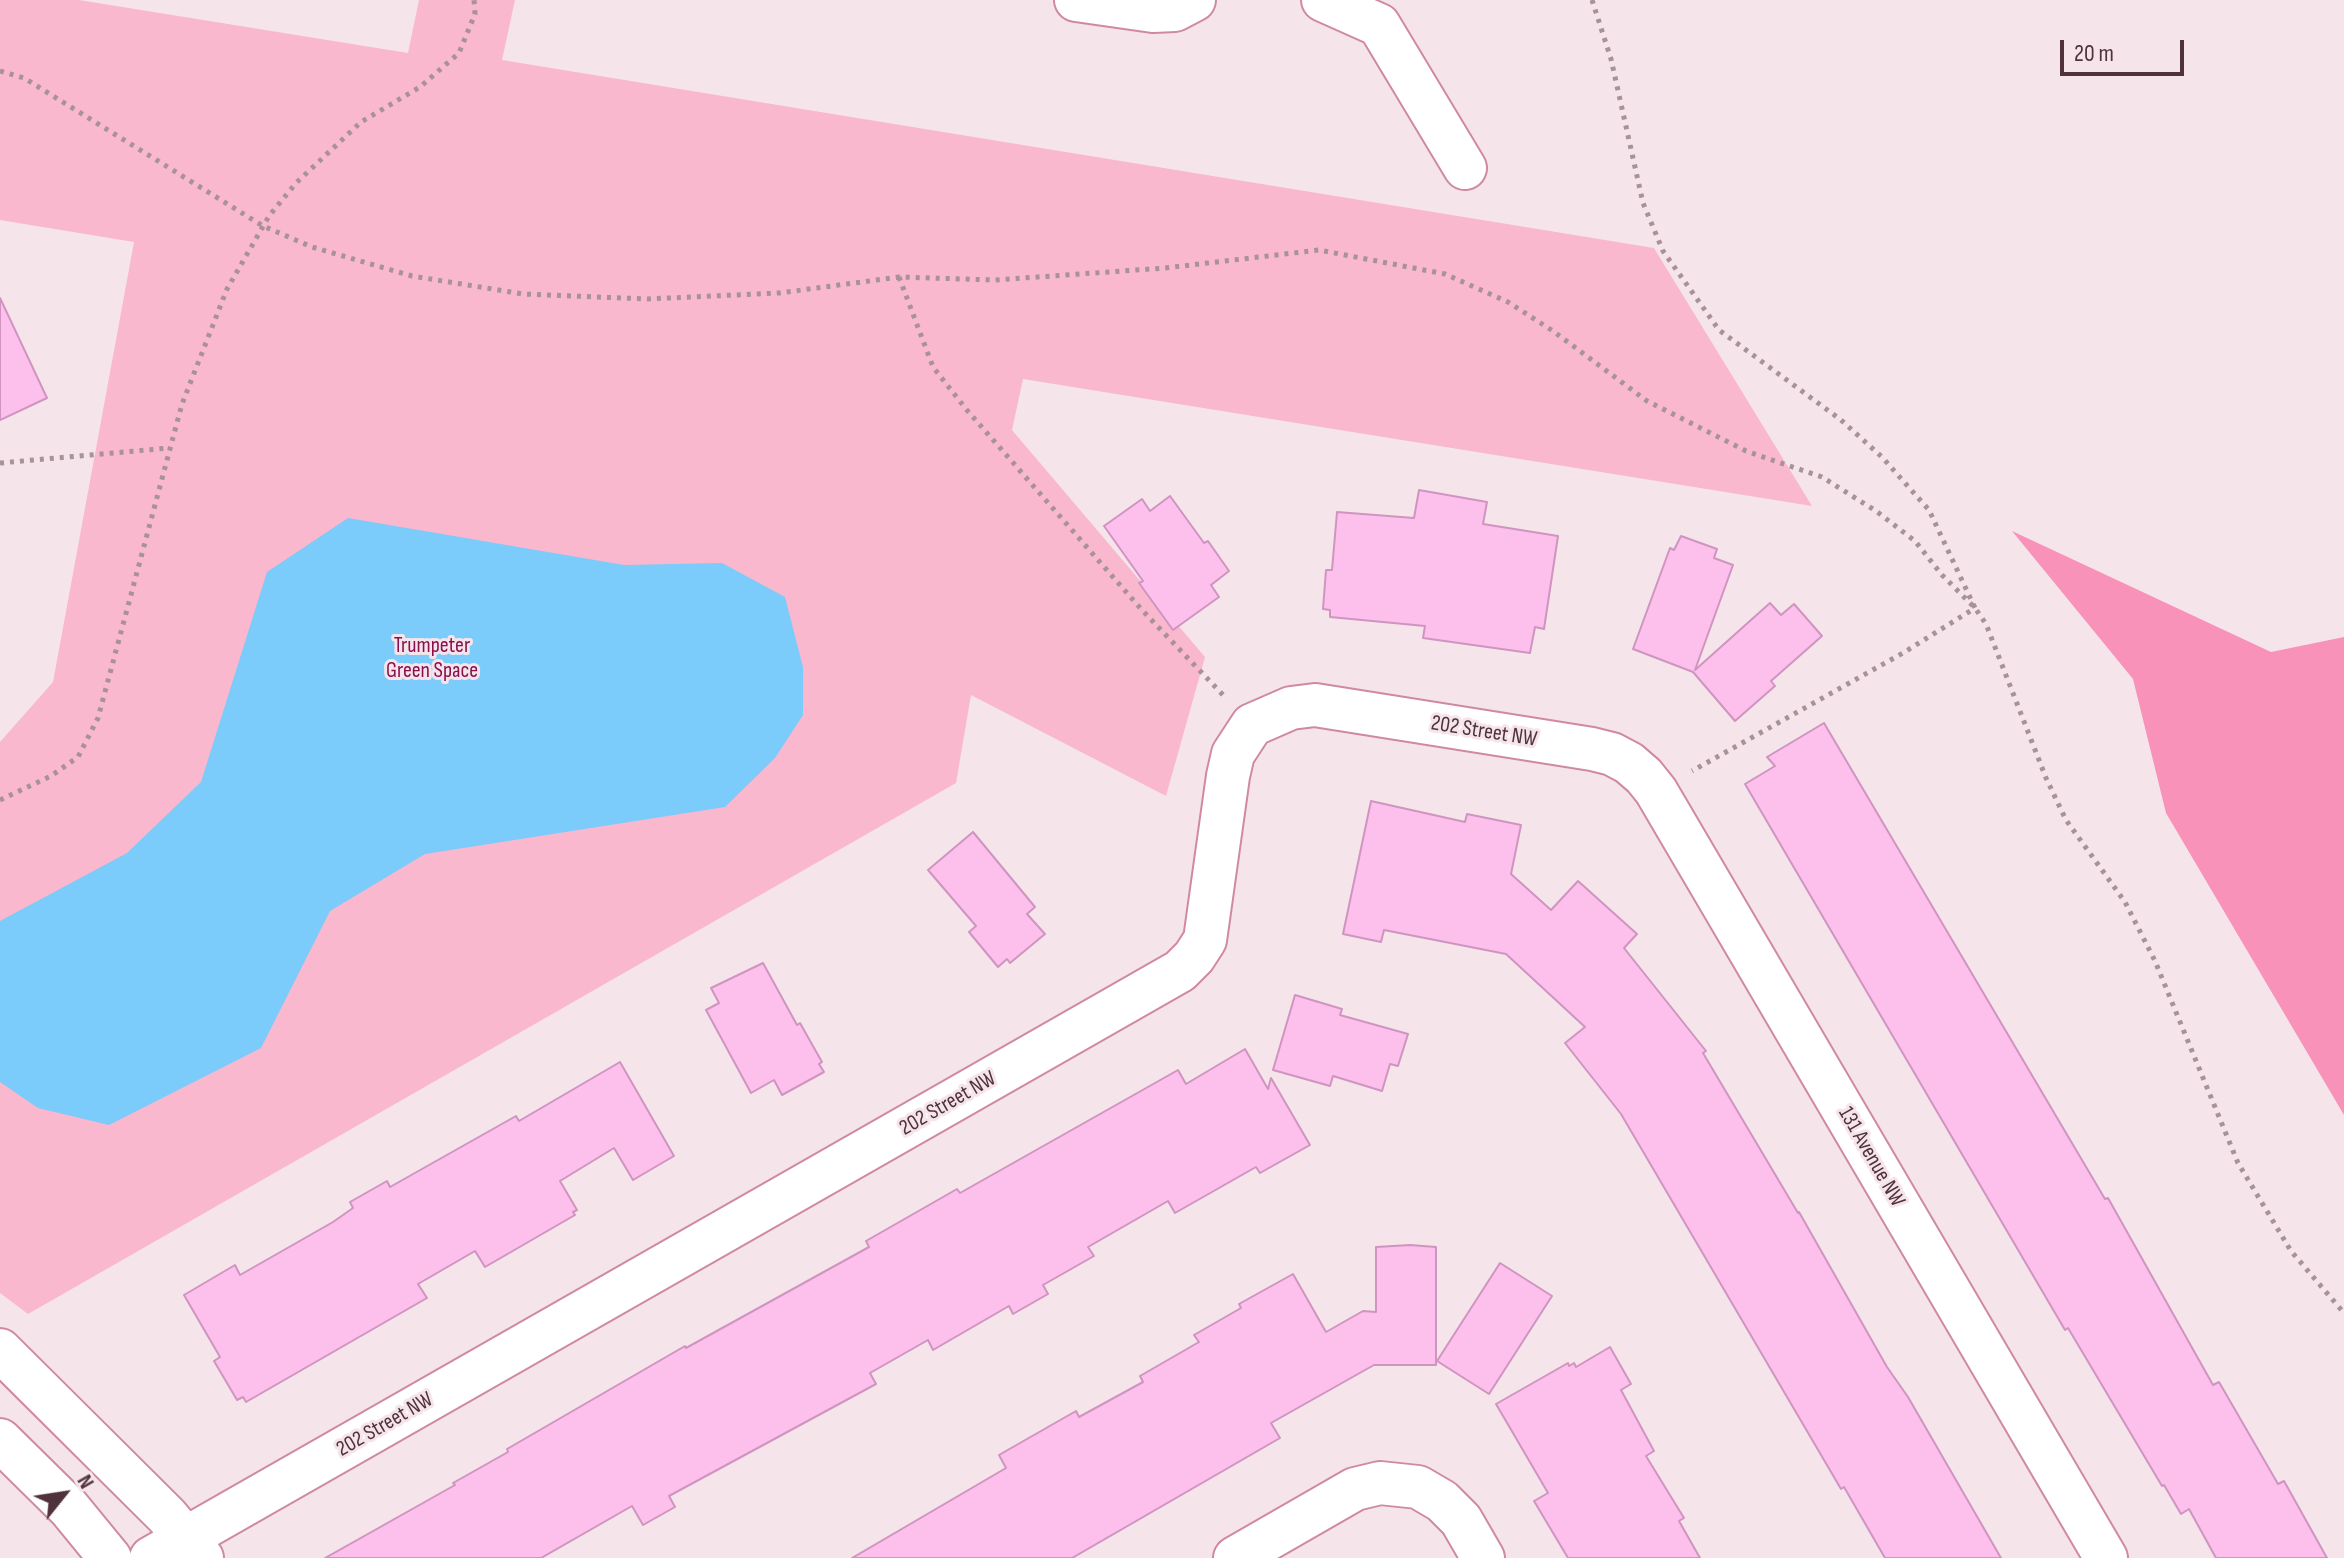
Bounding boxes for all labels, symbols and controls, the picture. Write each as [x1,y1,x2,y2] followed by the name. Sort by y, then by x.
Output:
[2064,24,2188,74] scale bar
[2074,39,2114,68] text: 20 m
[386,633,478,684] park label: Trumpeter Green Space
[1429,711,1539,753] street label: 202 Street NW
[895,1066,1001,1142] street label: 202 Street NW
[1832,1102,1910,1212] street label: 131 Avenue NW
[332,1387,438,1463] street label: 202 Street NW
[24,1454,104,1534] north arrow
[71,1470,100,1494] text: N

